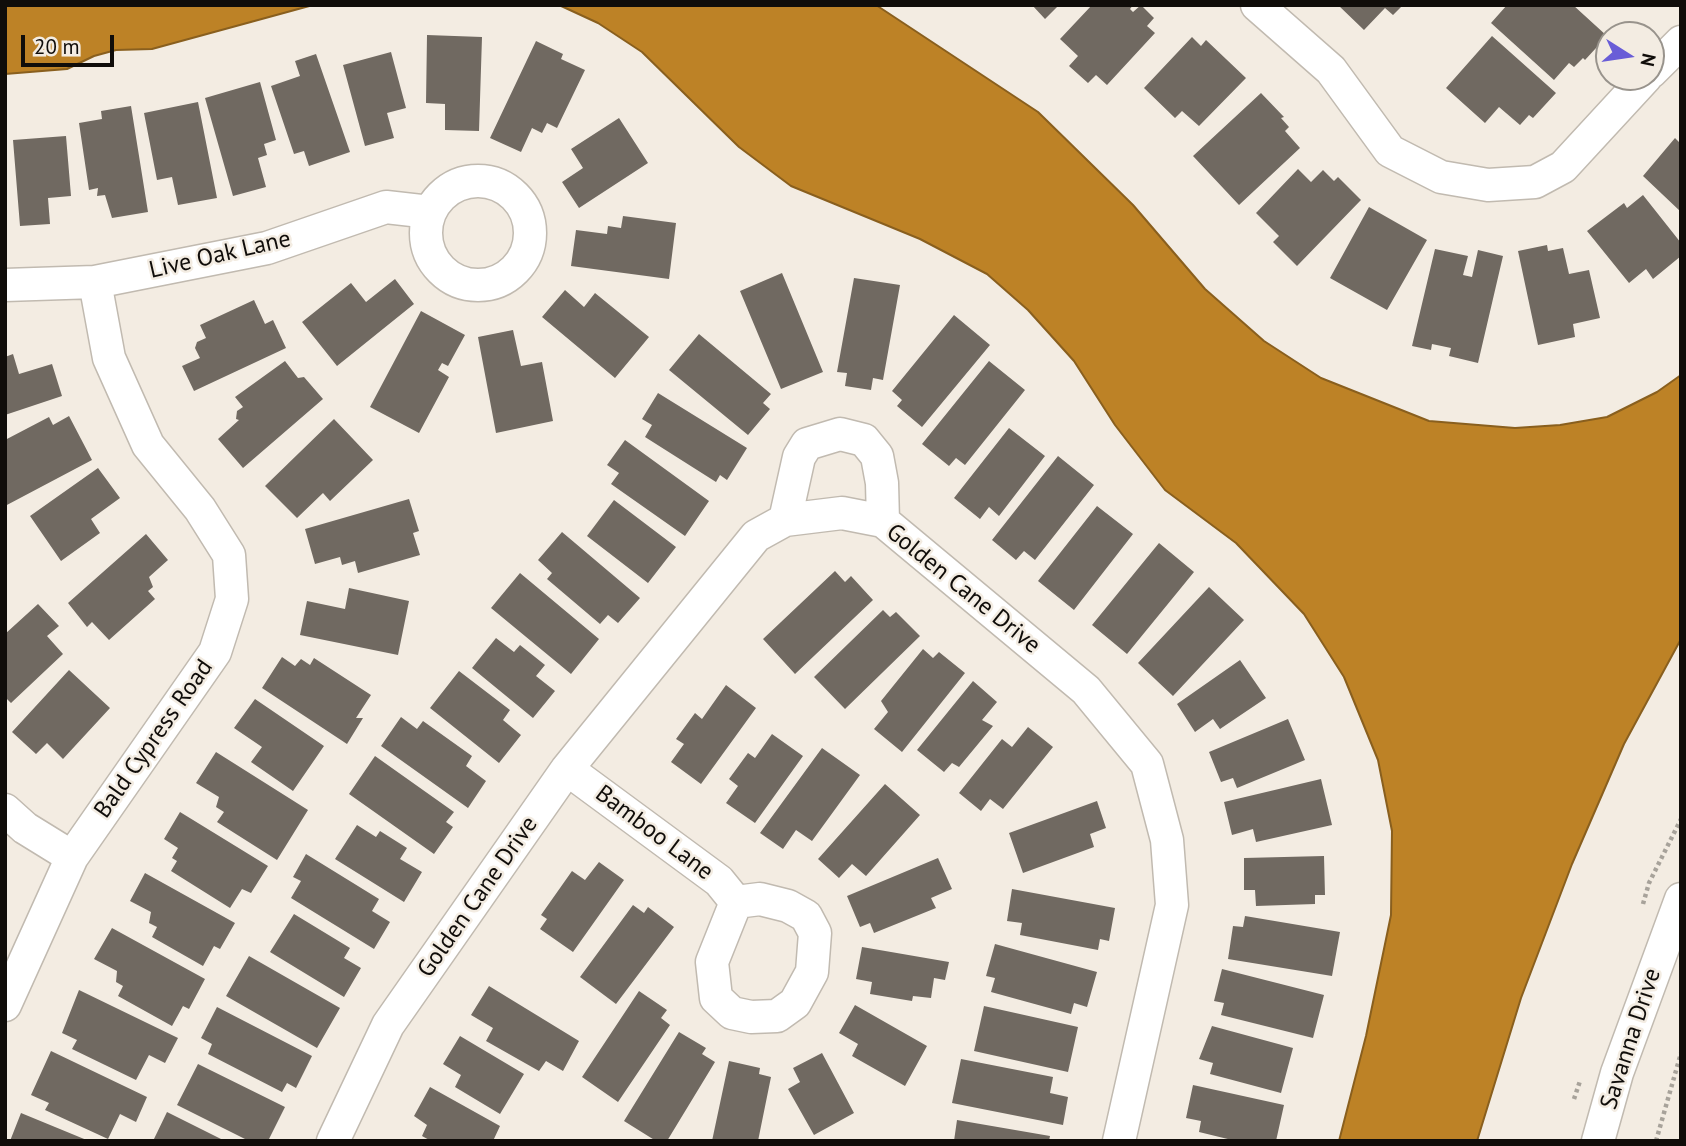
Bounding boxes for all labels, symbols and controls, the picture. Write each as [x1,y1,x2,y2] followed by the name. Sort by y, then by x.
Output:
[24,21,117,65] scale bar
[1595,21,1665,91] north arrow
[34,33,80,60] text: 20 m
[1636,51,1662,69] text: N
[147,225,293,285] street label: Live Oak Lane
[880,518,1046,660] street label: Golden Cane Drive
[89,654,219,824] street label: Bald Cypress Road
[590,779,718,887] street label: Bamboo Lane
[412,811,544,983] street label: Golden Cane Drive
[1595,965,1667,1113] street label: Savanna Drive

